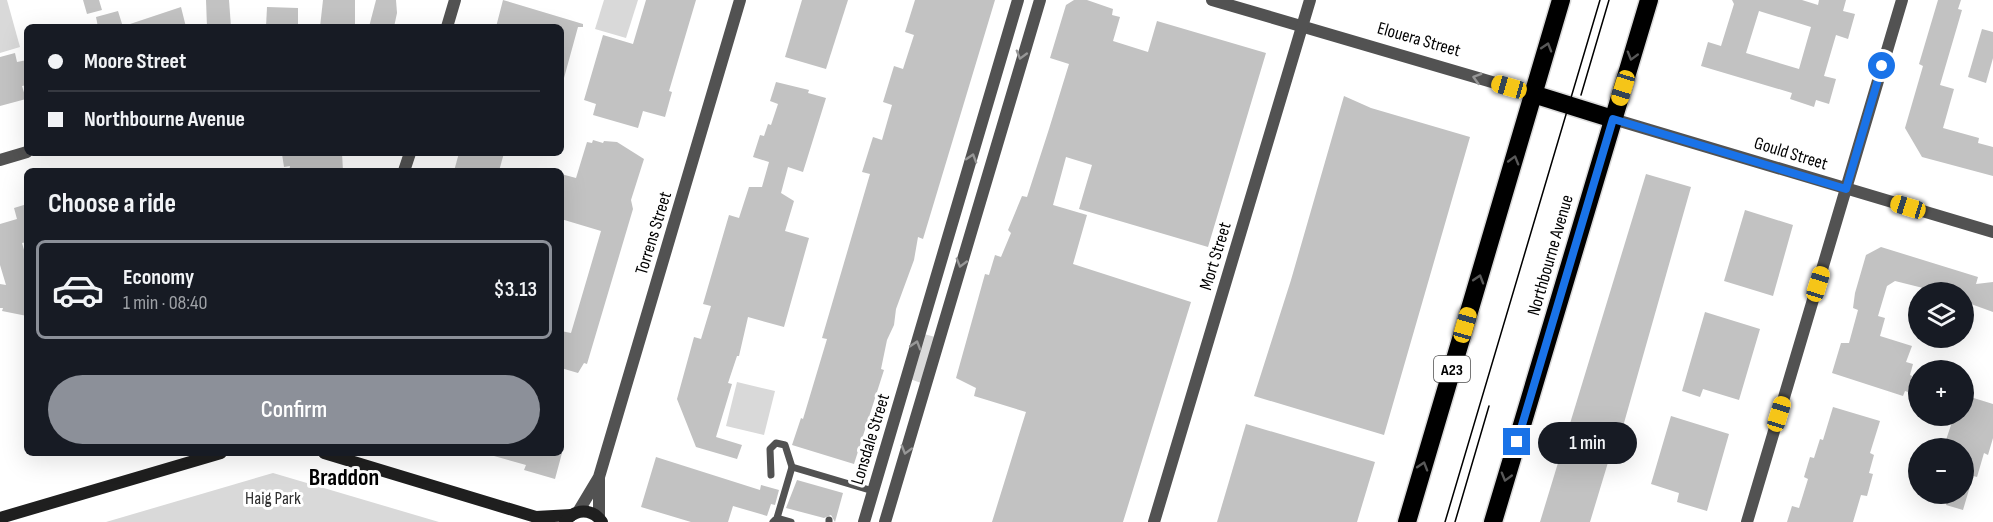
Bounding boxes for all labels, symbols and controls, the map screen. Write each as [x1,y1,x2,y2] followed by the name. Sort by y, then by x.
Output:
[1375,18,1463,62] street label: Elouera Street
[1540,42,1552,53] one-way arrow
[84,48,186,75] text: Moore Street
[1016,50,1028,60] one-way arrow
[1627,50,1639,61] one-way arrow
[1868,52,1895,79] route start
[1609,68,1637,108] car
[1472,73,1483,85] one-way arrow
[1489,73,1529,101] car
[84,106,245,133] text: Northbourne Avenue
[1752,132,1831,175] street label: Gould Street
[965,153,977,164] one-way arrow
[1507,155,1519,166] one-way arrow
[48,188,176,220] text: Choose a ride
[631,189,676,277] street label: Torrens Street
[1523,192,1578,318] street label: Northbourne Avenue
[1888,193,1928,221] car
[1195,219,1236,293] street label: Mort Street
[956,257,968,268] one-way arrow
[51,263,105,317] icon: car
[123,264,194,291] text: Economy
[1804,264,1832,304] car
[1472,274,1484,285] one-way arrow
[494,276,537,303] text: $3.13
[1908,282,1974,504] map controls
[1908,282,1974,348] button: layers
[123,291,207,315] text: 1 min · 08:40
[1451,305,1479,345] car
[909,340,922,351] one-way arrow
[1434,356,1470,382] road number: A23
[1908,360,1974,426] button: +
[48,375,540,444] button: Confirm
[847,391,894,487] street label: Lonsdale Street
[1765,394,1793,434] car
[1538,421,1637,463] callout: 1 min
[1503,428,1530,455] route end
[1569,431,1606,455] text: 1 min
[1908,438,1974,504] button: −
[901,444,913,455] one-way arrow
[1416,461,1428,472] one-way arrow
[309,463,379,492] district label: Braddon
[1501,471,1513,482] one-way arrow
[245,488,301,509] park label: Haig Park

